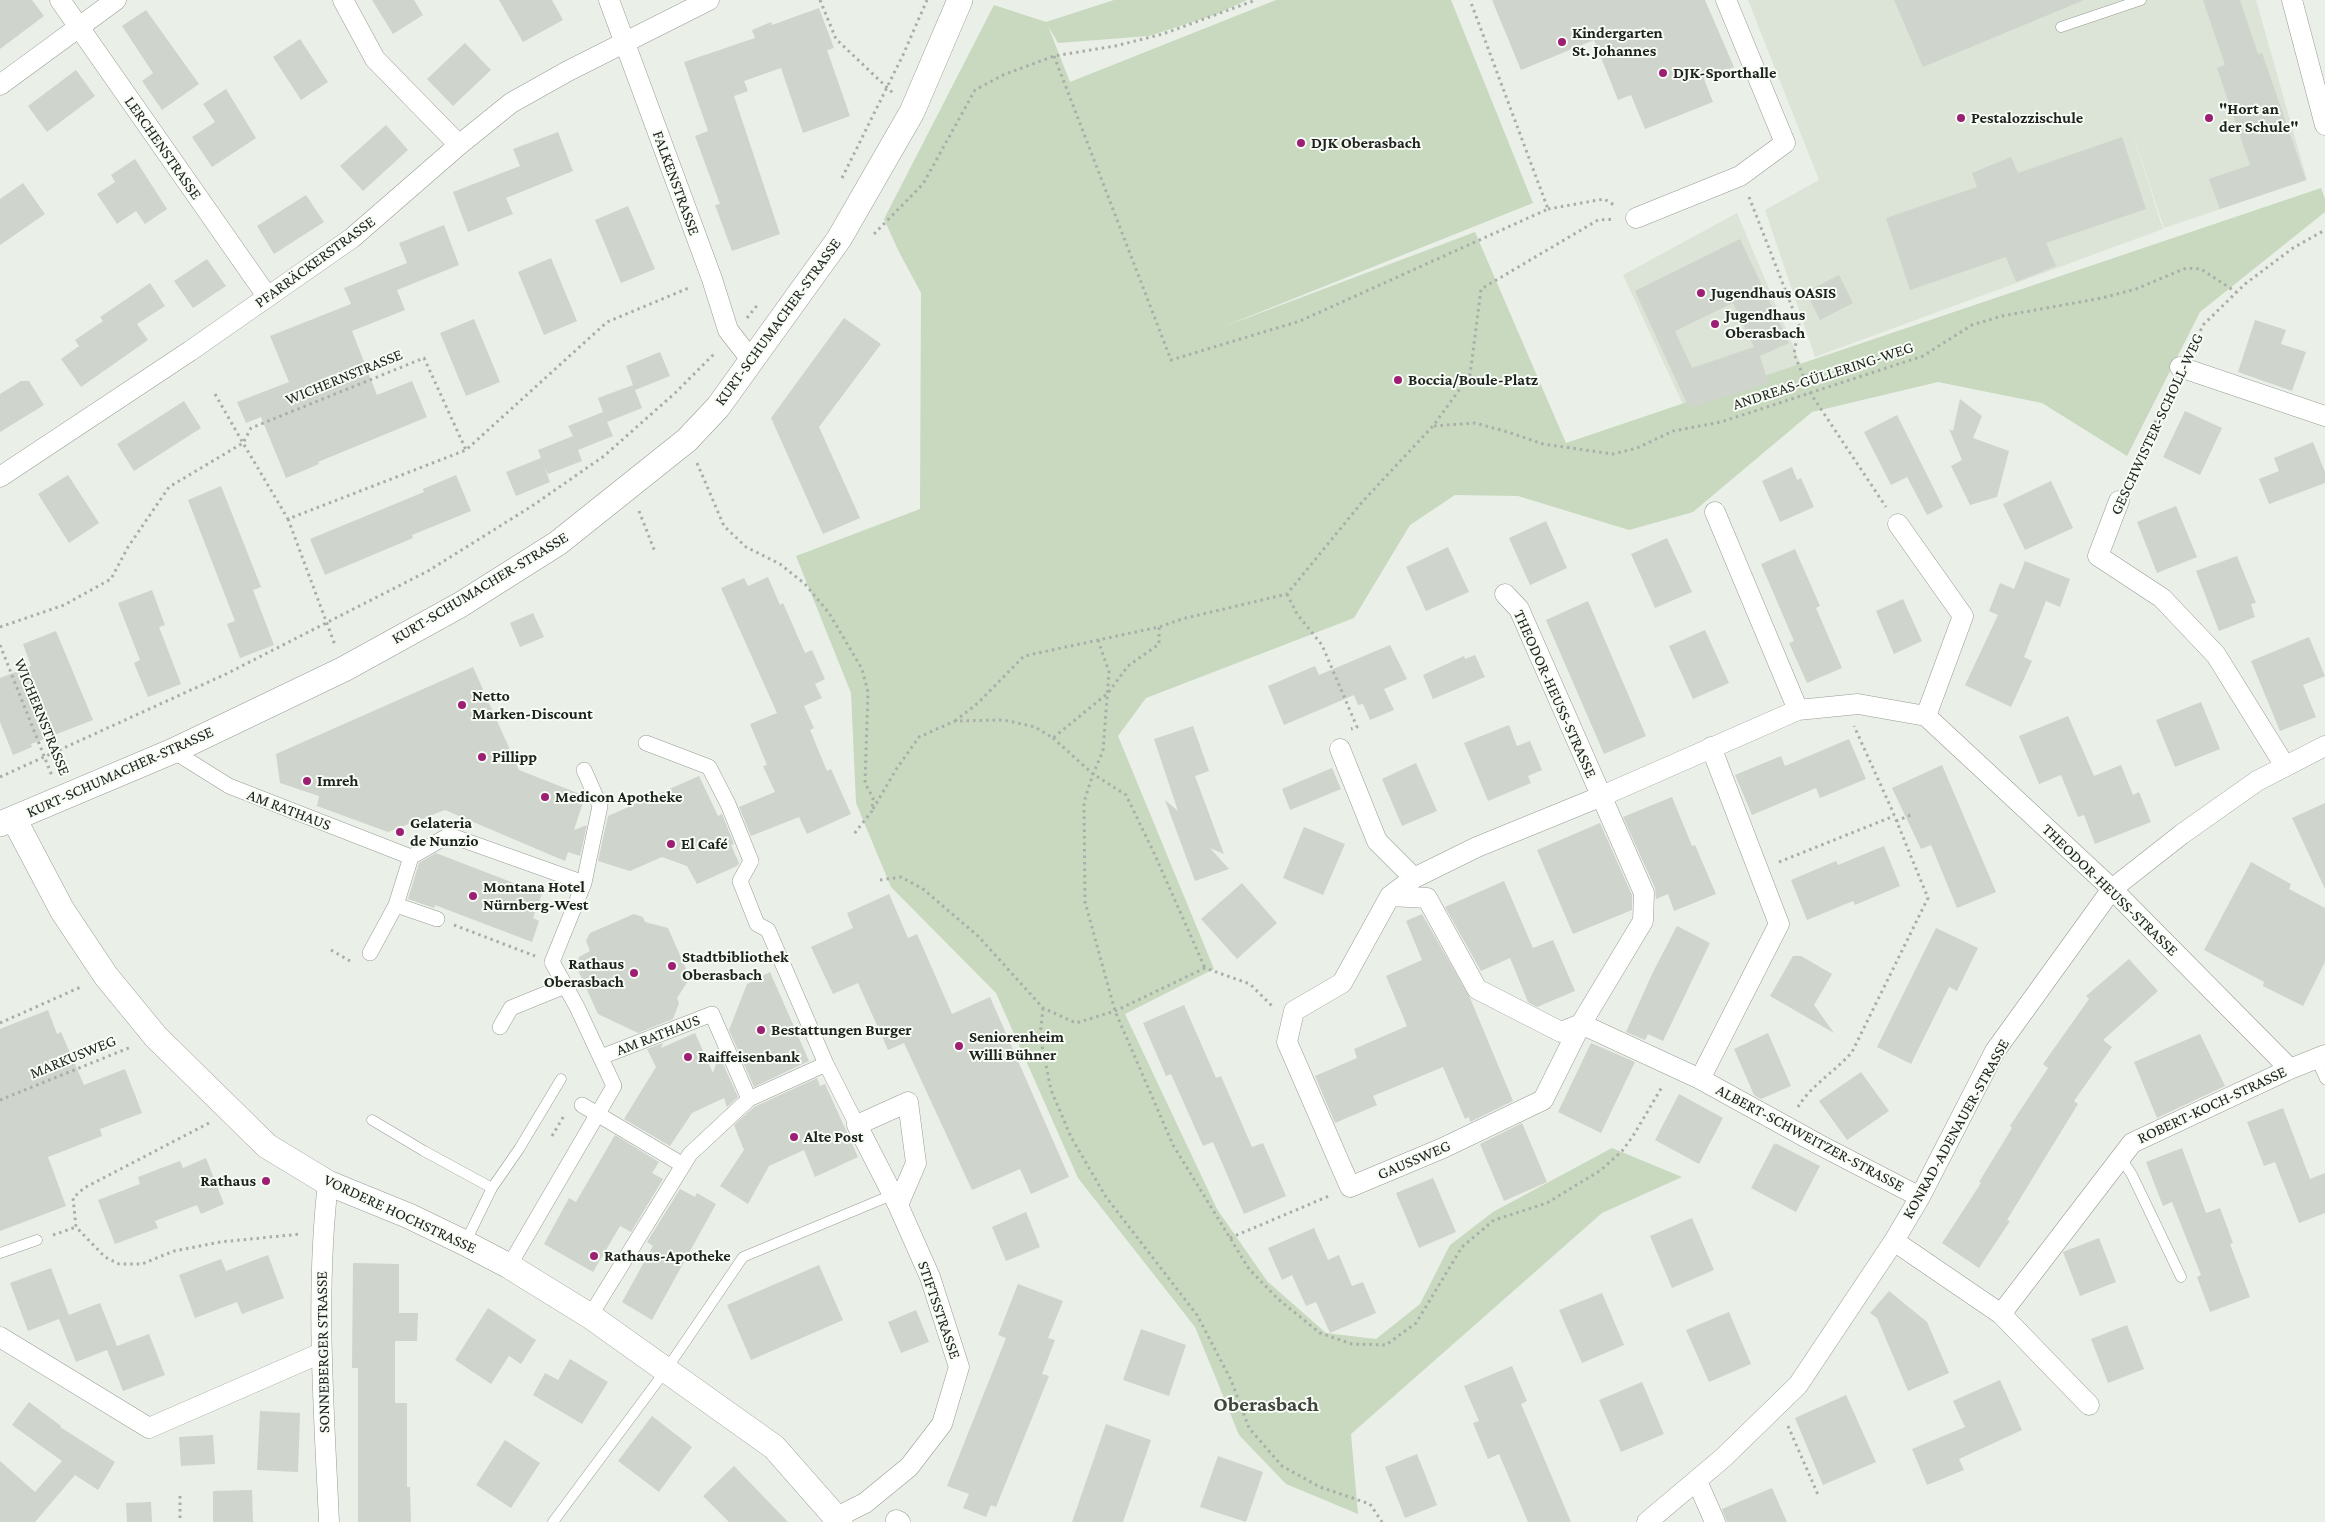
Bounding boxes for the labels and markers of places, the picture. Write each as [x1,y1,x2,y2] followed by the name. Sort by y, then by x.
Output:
[1572,23,1663,61] place label: Kindergarten St. Johannes
[1556,36,1568,48] marker: Kindergarten St. Johannes
[1673,63,1776,83] place label: DJK-Sporthalle
[1657,67,1669,79] marker: DJK-Sporthalle
[2219,99,2298,137] place label: "Hort an der Schule"
[1971,108,2083,128] place label: Pestalozzischule
[1955,112,1967,124] marker: Pestalozzischule
[2203,112,2215,124] marker: "Hort an der Schule"
[1311,133,1421,153] place label: DJK Oberasbach
[1295,137,1307,149] marker: DJK Oberasbach
[1711,283,1836,303] place label: Jugendhaus OASIS
[1695,287,1707,299] marker: Jugendhaus OASIS
[1725,305,1805,343] place label: Jugendhaus Oberasbach
[1709,318,1721,330] marker: Jugendhaus Oberasbach
[1408,370,1538,390] place label: Boccia/Boule-Platz
[1392,374,1404,386] marker: Boccia/Boule-Platz
[472,686,593,724] place label: Netto Marken-Discount
[456,699,468,711] marker: Netto Marken-Discount
[492,747,537,767] place label: Pillipp
[476,751,488,763] marker: Pillipp
[317,771,359,791] place label: Imreh
[301,775,313,787] marker: Imreh
[555,787,682,807] place label: Medicon Apotheke
[539,791,551,803] marker: Medicon Apotheke
[410,813,479,851] place label: Gelateria de Nunzio
[394,826,406,838] marker: Gelateria de Nunzio
[681,834,728,854] place label: El Café
[665,838,677,850] marker: El Café
[483,877,589,915] place label: Montana Hotel Nürnberg-West
[467,890,479,902] marker: Montana Hotel Nürnberg-West
[682,947,789,985] place label: Stadtbibliothek Oberasbach
[544,954,624,992] place label: Rathaus Oberasbach
[666,960,678,972] marker: Stadtbibliothek Oberasbach
[628,967,640,979] marker: Rathaus Oberasbach
[771,1020,912,1040] place label: Bestattungen Burger
[755,1024,767,1036] marker: Bestattungen Burger
[969,1027,1064,1065] place label: Seniorenheim Willi Bühner
[953,1040,965,1052] marker: Seniorenheim Willi Bühner
[698,1047,800,1067] place label: Raiffeisenbank
[682,1051,694,1063] marker: Raiffeisenbank
[804,1127,863,1147] place label: Alte Post
[788,1131,800,1143] marker: Alte Post
[200,1171,256,1191] place label: Rathaus
[260,1175,272,1187] marker: Rathaus
[604,1246,731,1266] place label: Rathaus-Apotheke
[588,1250,600,1262] marker: Rathaus-Apotheke

